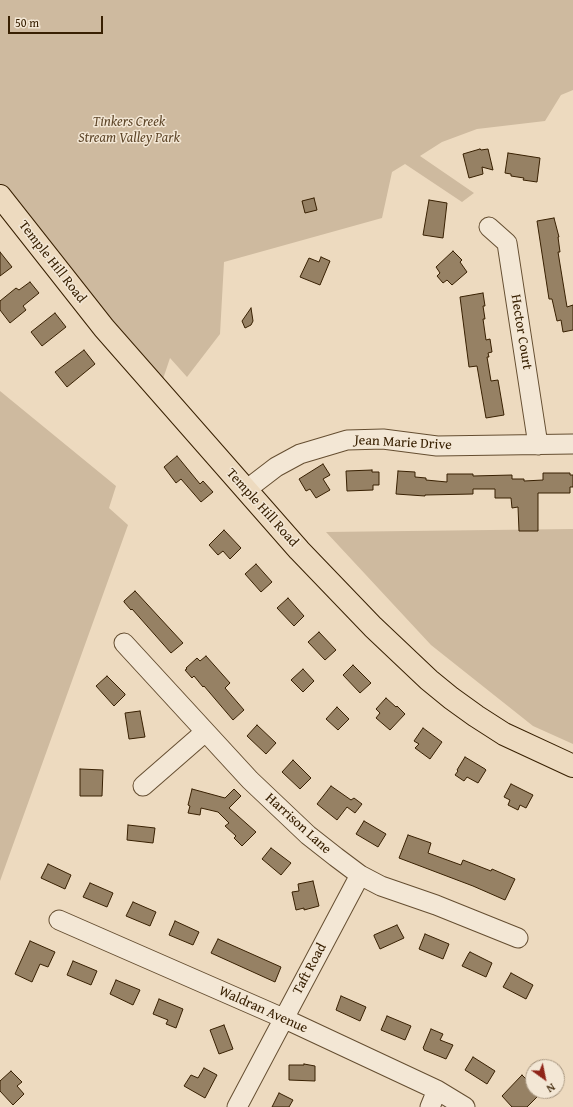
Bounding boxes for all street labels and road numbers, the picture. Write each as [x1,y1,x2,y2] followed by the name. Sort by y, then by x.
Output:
[15,217,89,307] street label: Temple Hill Road
[507,293,535,371] street label: Hector Court
[354,432,452,454] street label: Jean Marie Drive
[222,465,302,551] street label: Temple Hill Road
[262,790,334,858] street label: Harrison Lane
[290,940,330,998] street label: Taft Road
[216,983,310,1037] street label: Waldran Avenue

